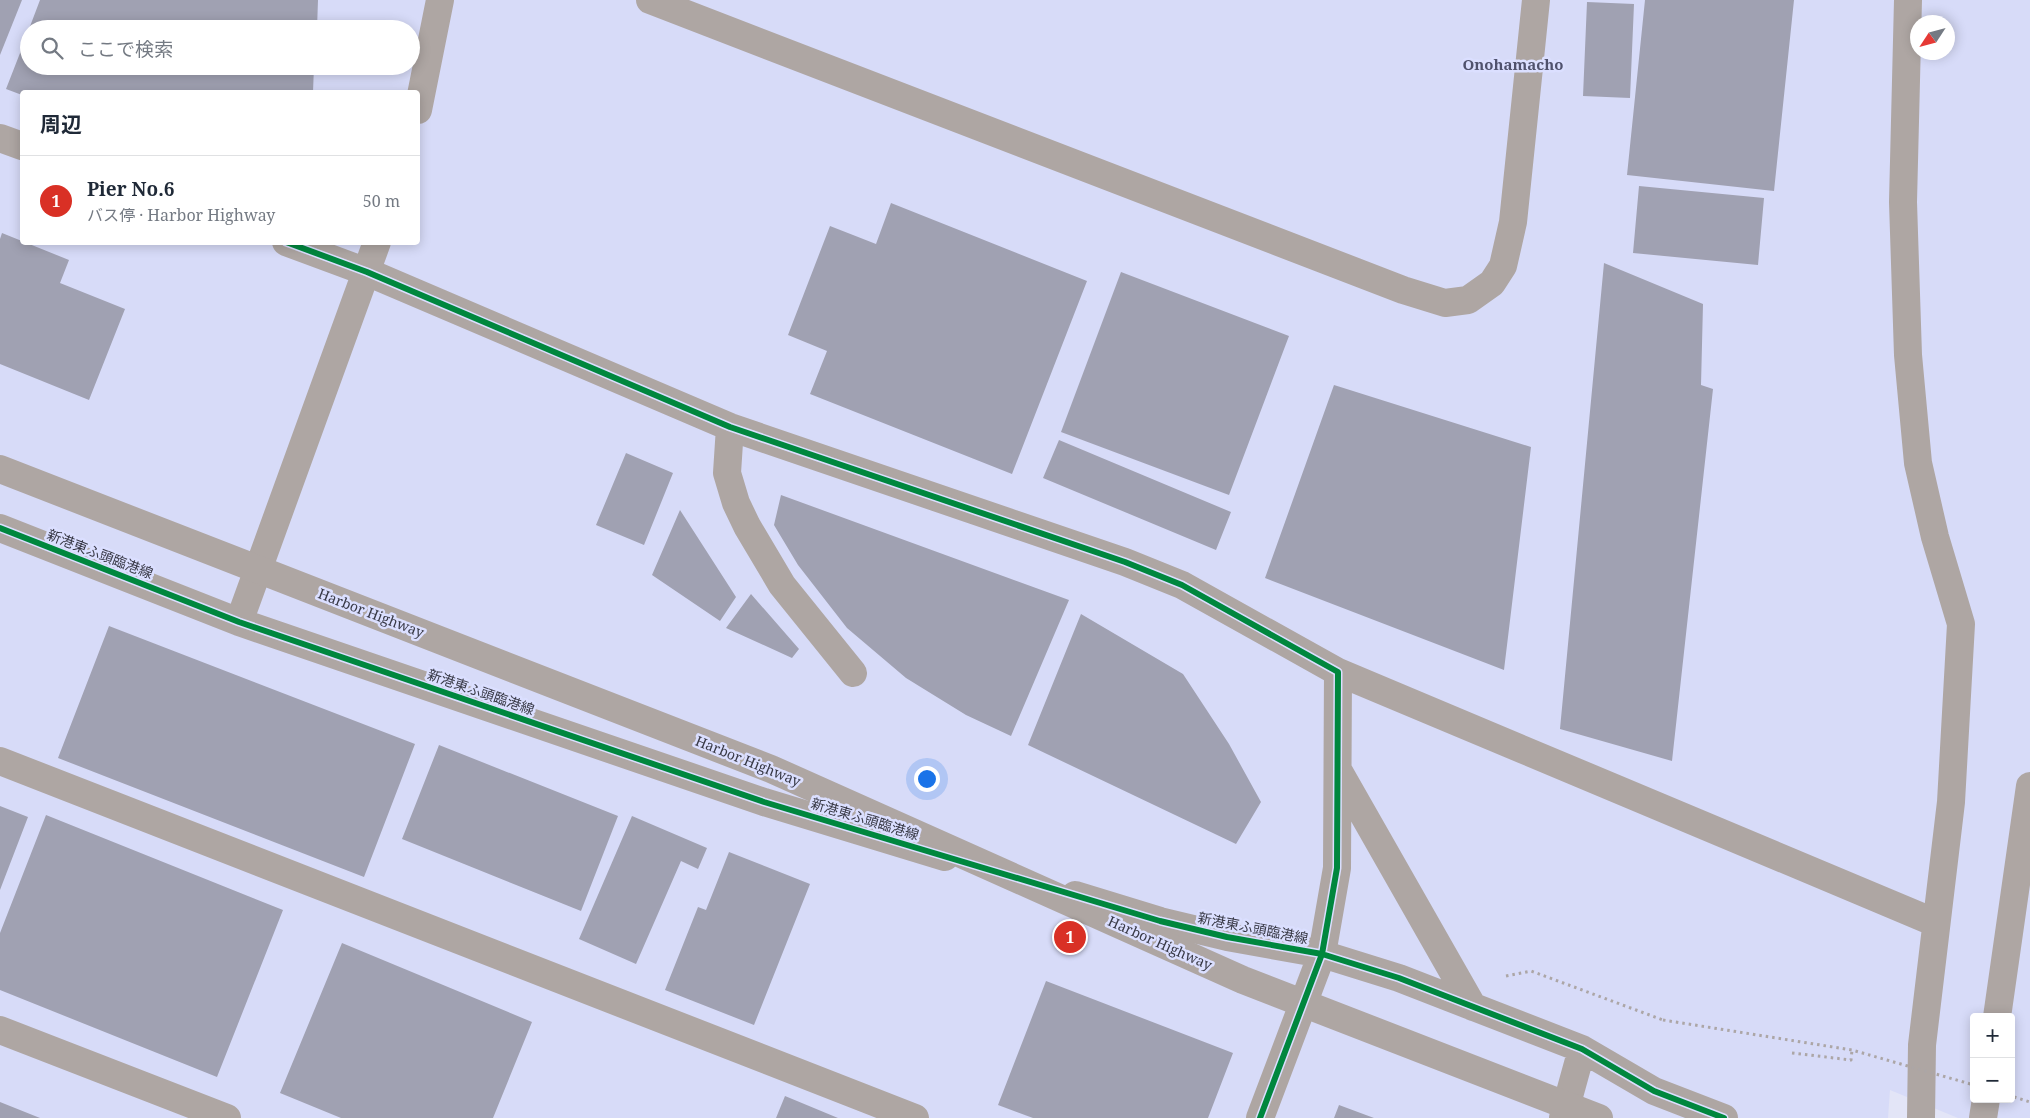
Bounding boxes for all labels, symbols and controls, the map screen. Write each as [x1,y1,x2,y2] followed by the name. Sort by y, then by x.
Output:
[1910,15,1955,60] north arrow
[20,20,420,75] search box
[38,34,66,62] icon: search
[78,36,173,62] text: ここで検索
[1463,54,1563,74] district label: Onohamacho
[40,110,82,138] text: 周辺
[87,176,175,202] text: Pier No.6
[51,190,61,212] text: 1
[363,190,400,212] text: 50 m
[87,204,275,226] text: バス停 · Harbor Highway
[44,525,156,582] street label: 新港東ふ頭臨港線
[315,584,427,642] street label: Harbor Highway
[425,664,537,719] street label: 新港東ふ頭臨港線
[693,731,804,790] street label: Harbor Highway
[914,766,940,792] your location
[809,793,921,844] street label: 新港東ふ頭臨港線
[1196,907,1310,948] street label: 新港東ふ頭臨港線
[1105,911,1215,974] street label: Harbor Highway
[1054,918,1086,956] pin: 1
[1970,1013,2015,1103] map controls
[1970,1013,2015,1058] button: +
[1970,1058,2015,1103] button: −

